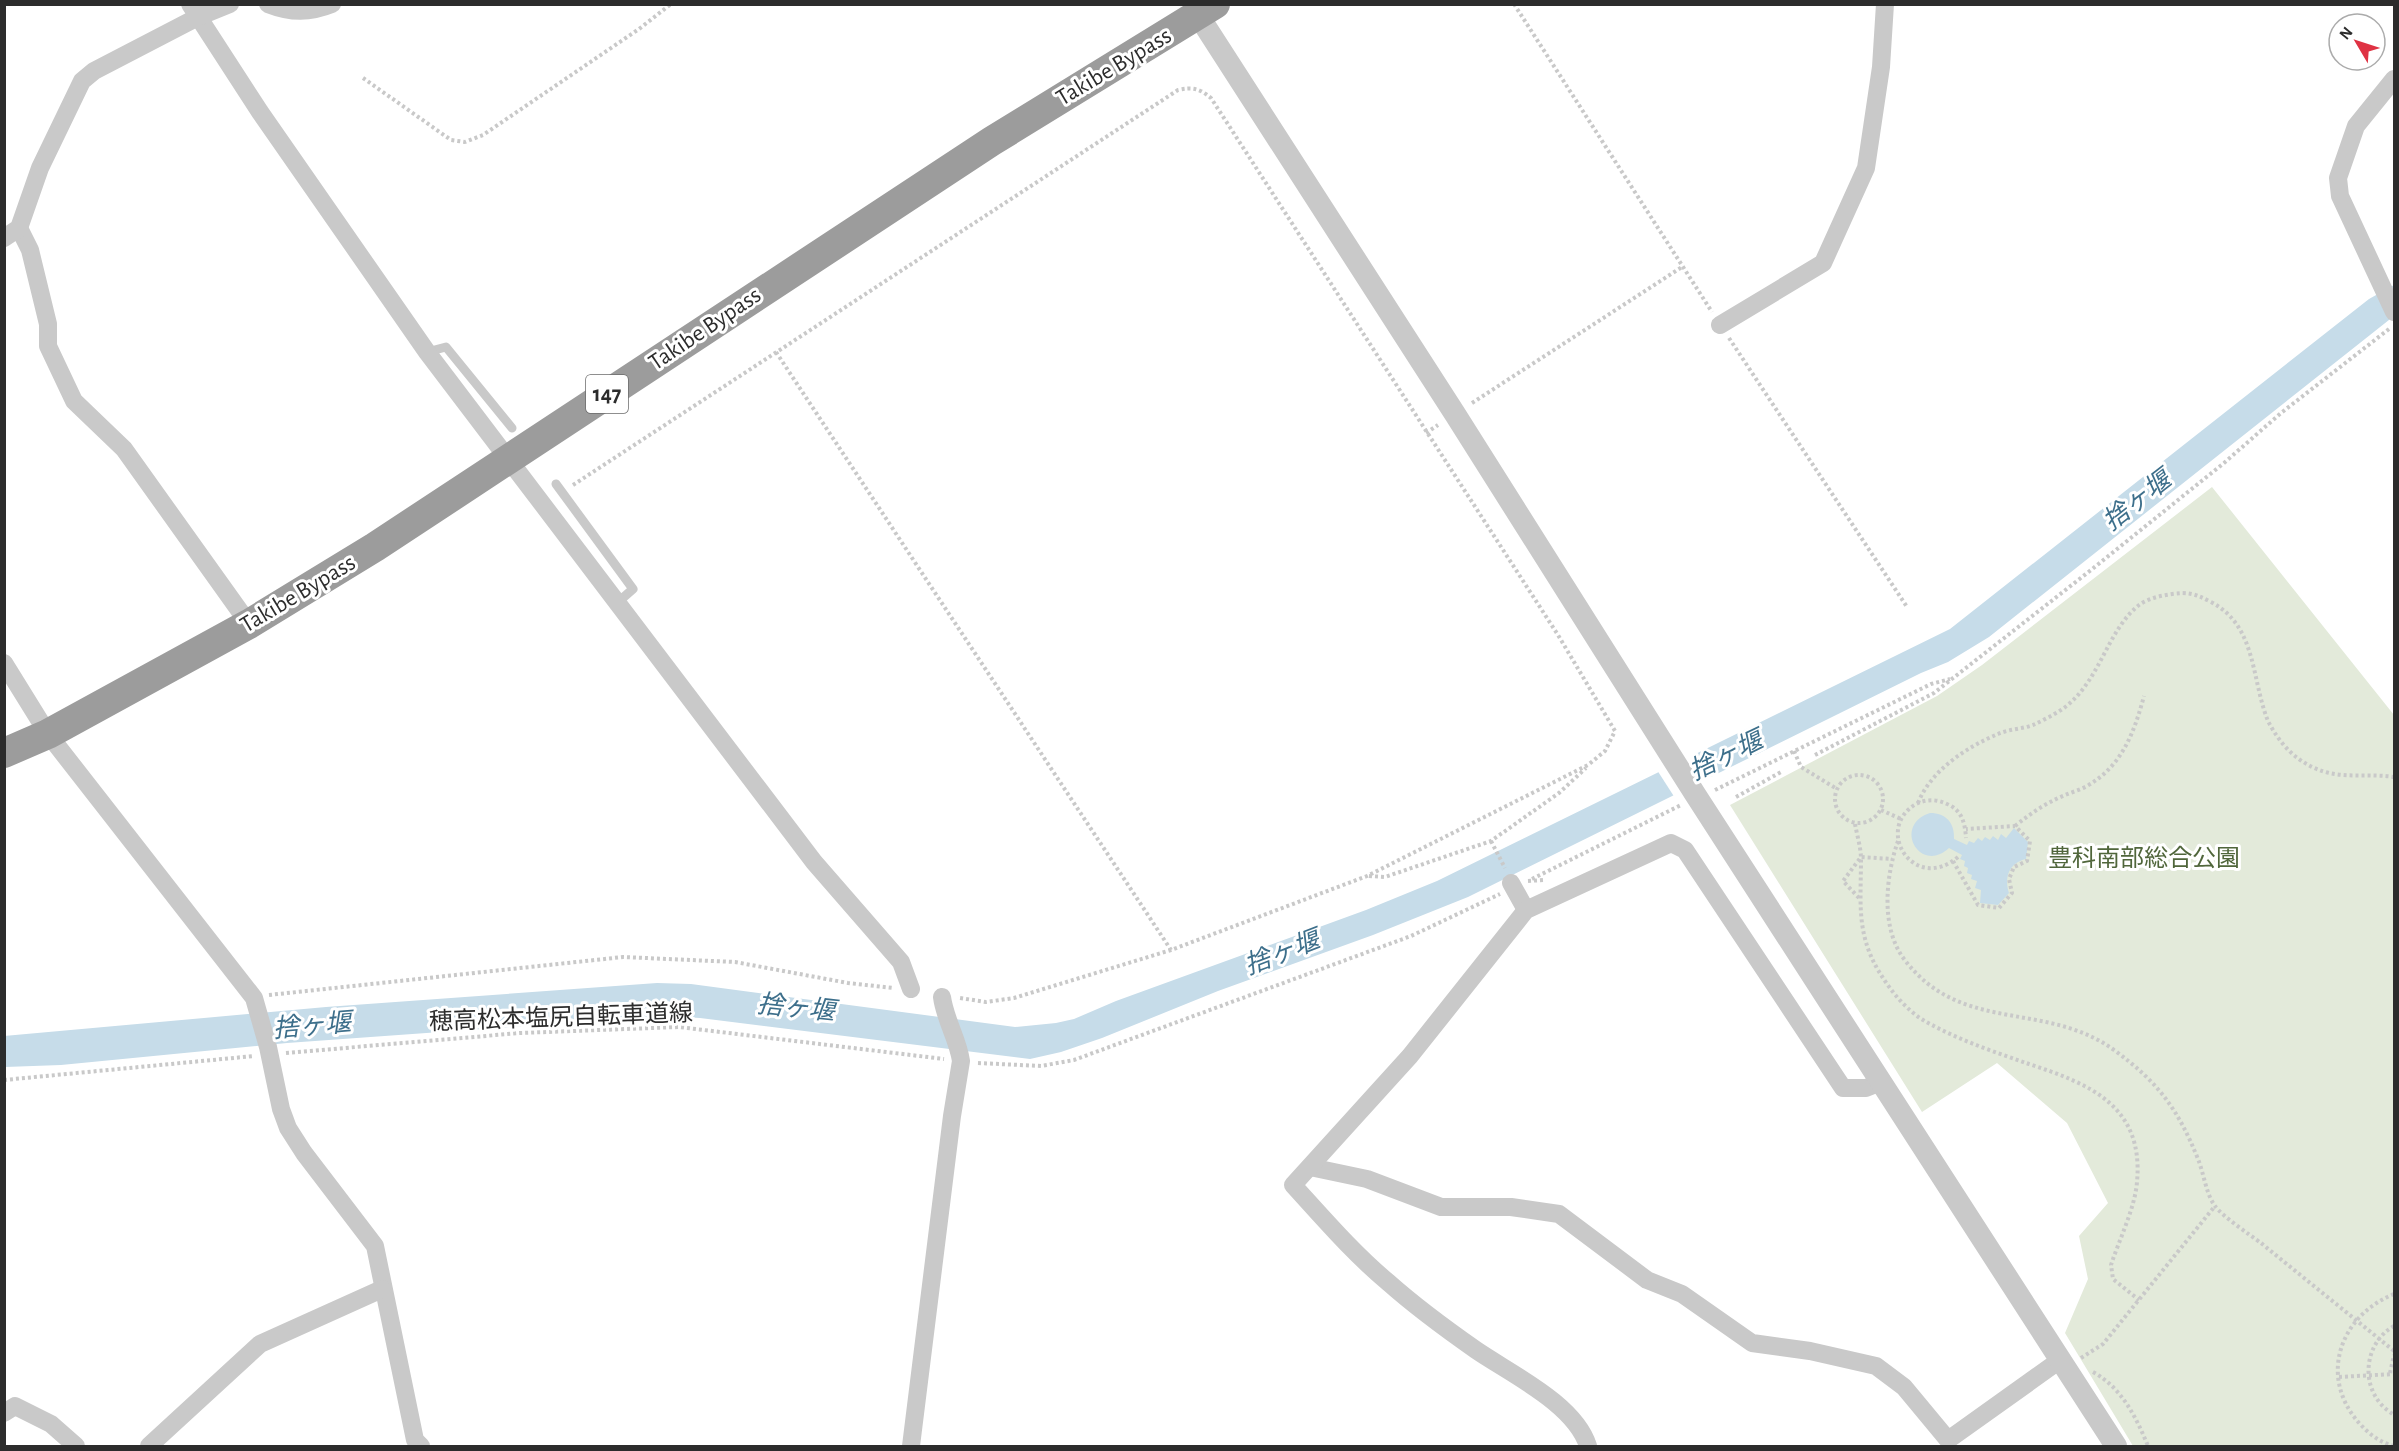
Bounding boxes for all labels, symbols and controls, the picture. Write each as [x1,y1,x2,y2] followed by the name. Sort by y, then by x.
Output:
[2327,12,2387,72] north arrow
[1052,23,1176,111] street label: Takibe Bypass
[2336,24,2356,43] text: N
[645,283,765,375] street label: Takibe Bypass
[586,375,628,413] road number: 147
[2098,463,2179,535] water label: 捨ヶ堰
[236,550,360,638] street label: Takibe Bypass
[1685,725,1770,785] water label: 捨ヶ堰
[2048,845,2240,871] park label: 豊科南部総合公園
[1241,925,1327,979] water label: 捨ヶ堰
[756,990,840,1025] water label: 捨ヶ堰
[429,999,693,1035] street label: 穂高松本塩尻自転車道線
[272,1008,356,1042] water label: 捨ヶ堰

